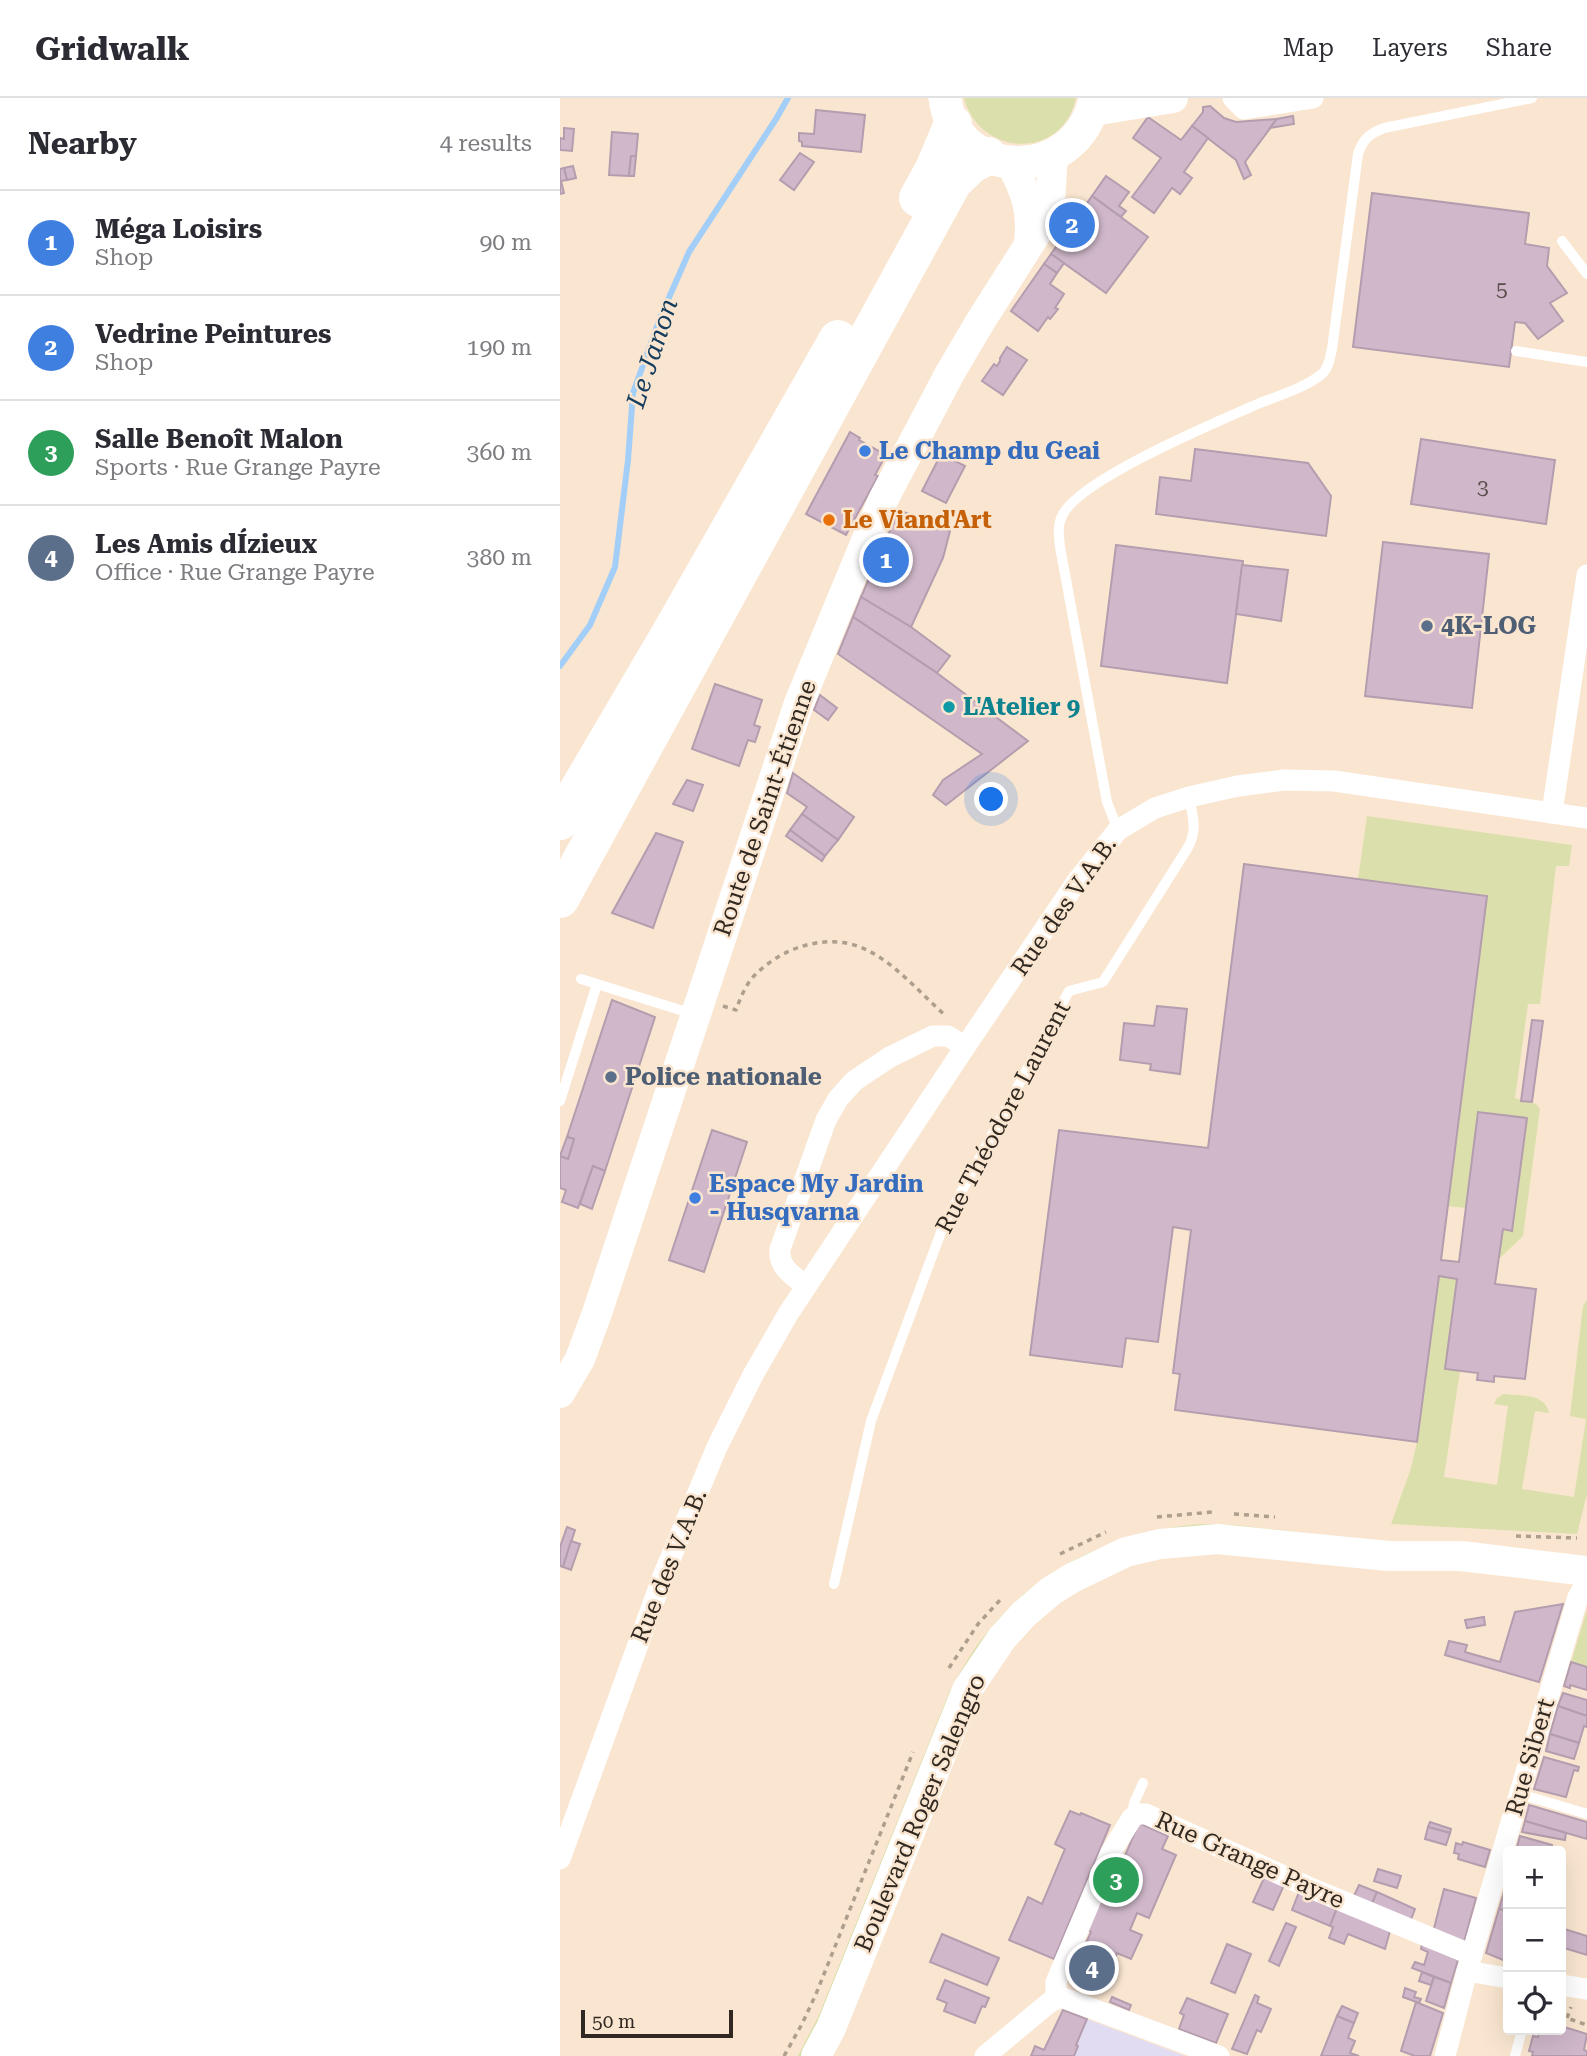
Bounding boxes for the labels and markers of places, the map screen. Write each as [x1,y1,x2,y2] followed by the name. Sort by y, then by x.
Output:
[1049,199,1095,251] pin: 2
[879,437,1100,465] place label: Le Champ du Geai
[857,443,873,459] marker: Le Champ du Geai
[843,506,992,534] place label: Le Viand'Art
[821,512,837,528] marker: Le Viand'Art
[863,534,909,586] pin: 1
[1441,612,1537,640] place label: 4K-LOG
[1419,618,1435,634] marker: 4K-LOG
[963,693,1080,721] place label: L'Atelier 9
[941,699,957,715] marker: L'Atelier 9
[625,1063,822,1091] place label: Police nationale
[603,1069,619,1085] marker: Police nationale
[709,1170,924,1226] place label: Espace My Jardin - Husqvarna
[687,1190,703,1206] marker: Espace My Jardin - Husqvarna
[1093,1854,1139,1906] pin: 3
[1069,1942,1115,1994] pin: 4

